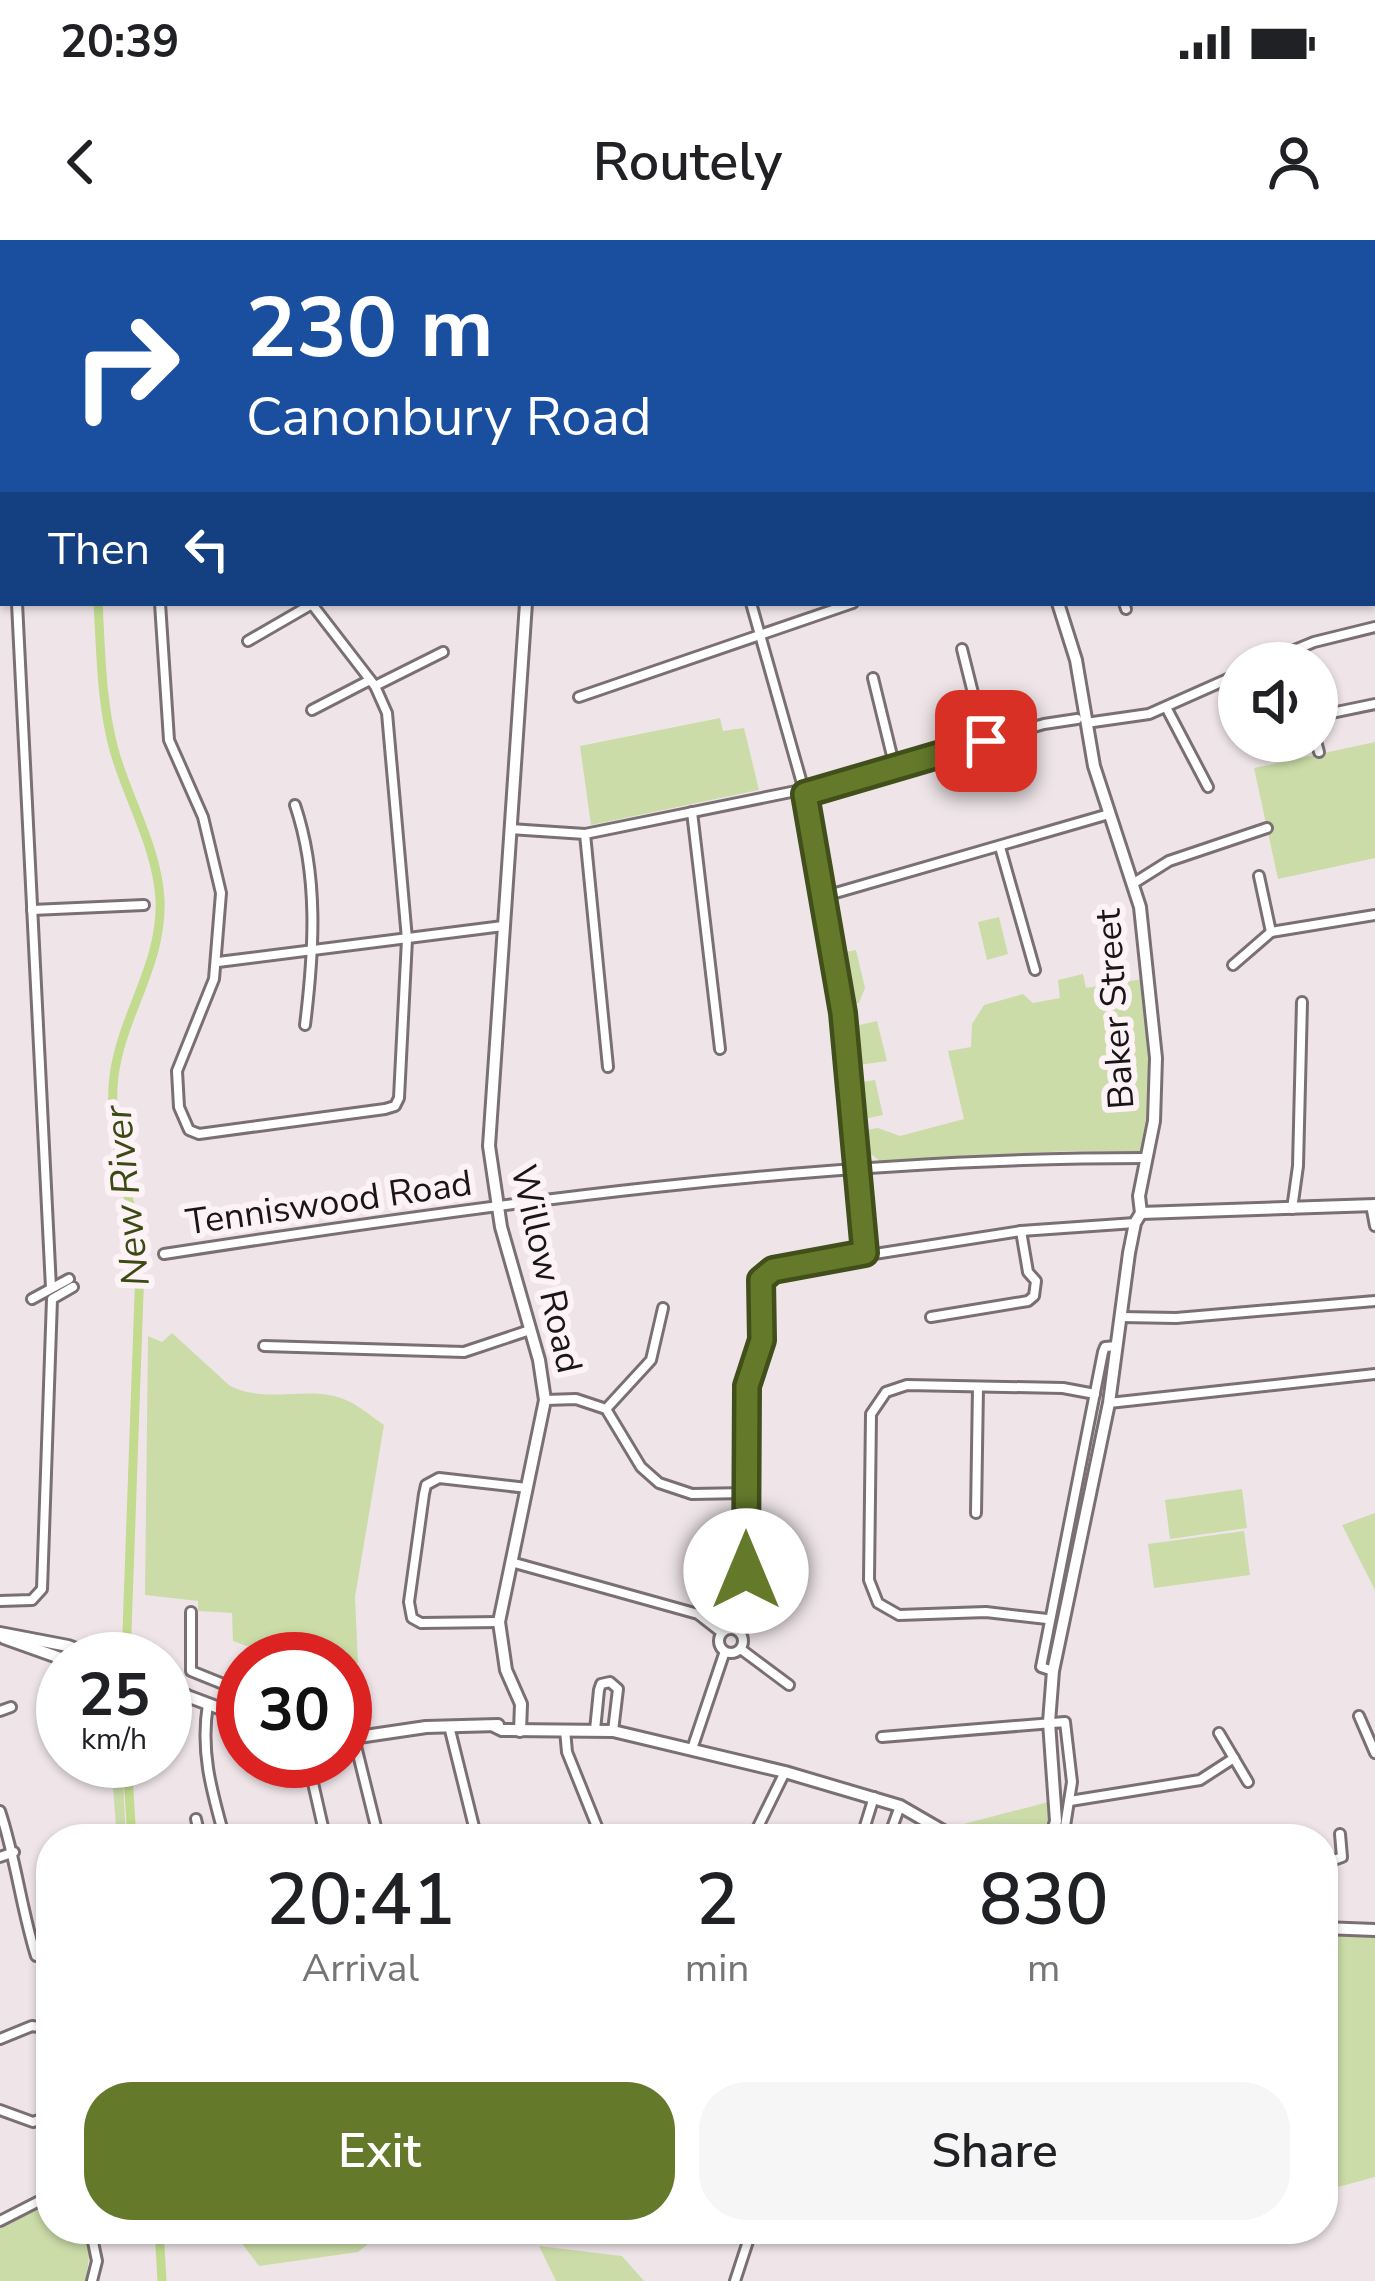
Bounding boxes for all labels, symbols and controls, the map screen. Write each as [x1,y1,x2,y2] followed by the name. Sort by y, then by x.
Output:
[60,12,179,73] text: 20:39
[593,125,782,199] text: Routely
[48,129,114,195] icon: back
[1261,129,1327,195] icon: person
[246,271,494,386] text: 230 m
[48,288,204,444] icon: right
[246,380,651,454] text: Canonbury Road
[174,516,240,582] icon: left
[48,519,150,580] text: Then
[1218,642,1338,762] map controls
[1218,642,1338,762] button: sound
[935,690,1037,792] pin
[953,708,1019,774] icon: arrive
[1084,907,1146,1111] street label: Baker Street
[91,1102,163,1289] water label: New River
[183,1159,475,1247] street label: Tenniswood Road
[498,1160,594,1378] street label: Willow Road
[683,1508,809,1634] position arrow
[216,1632,372,1788] speed limit sign: 30
[78,1654,150,1736] text: 25
[81,1719,147,1760] text: km/h
[265,1851,455,1949] text: 20:41
[696,1851,739,1949] text: 2
[979,1851,1108,1949] text: 830
[302,1942,419,1995] text: Arrival
[685,1942,749,1995] text: min
[1027,1942,1060,1995] text: m
[84,2082,675,2220] button: Exit
[699,2082,1290,2220] button: Share

